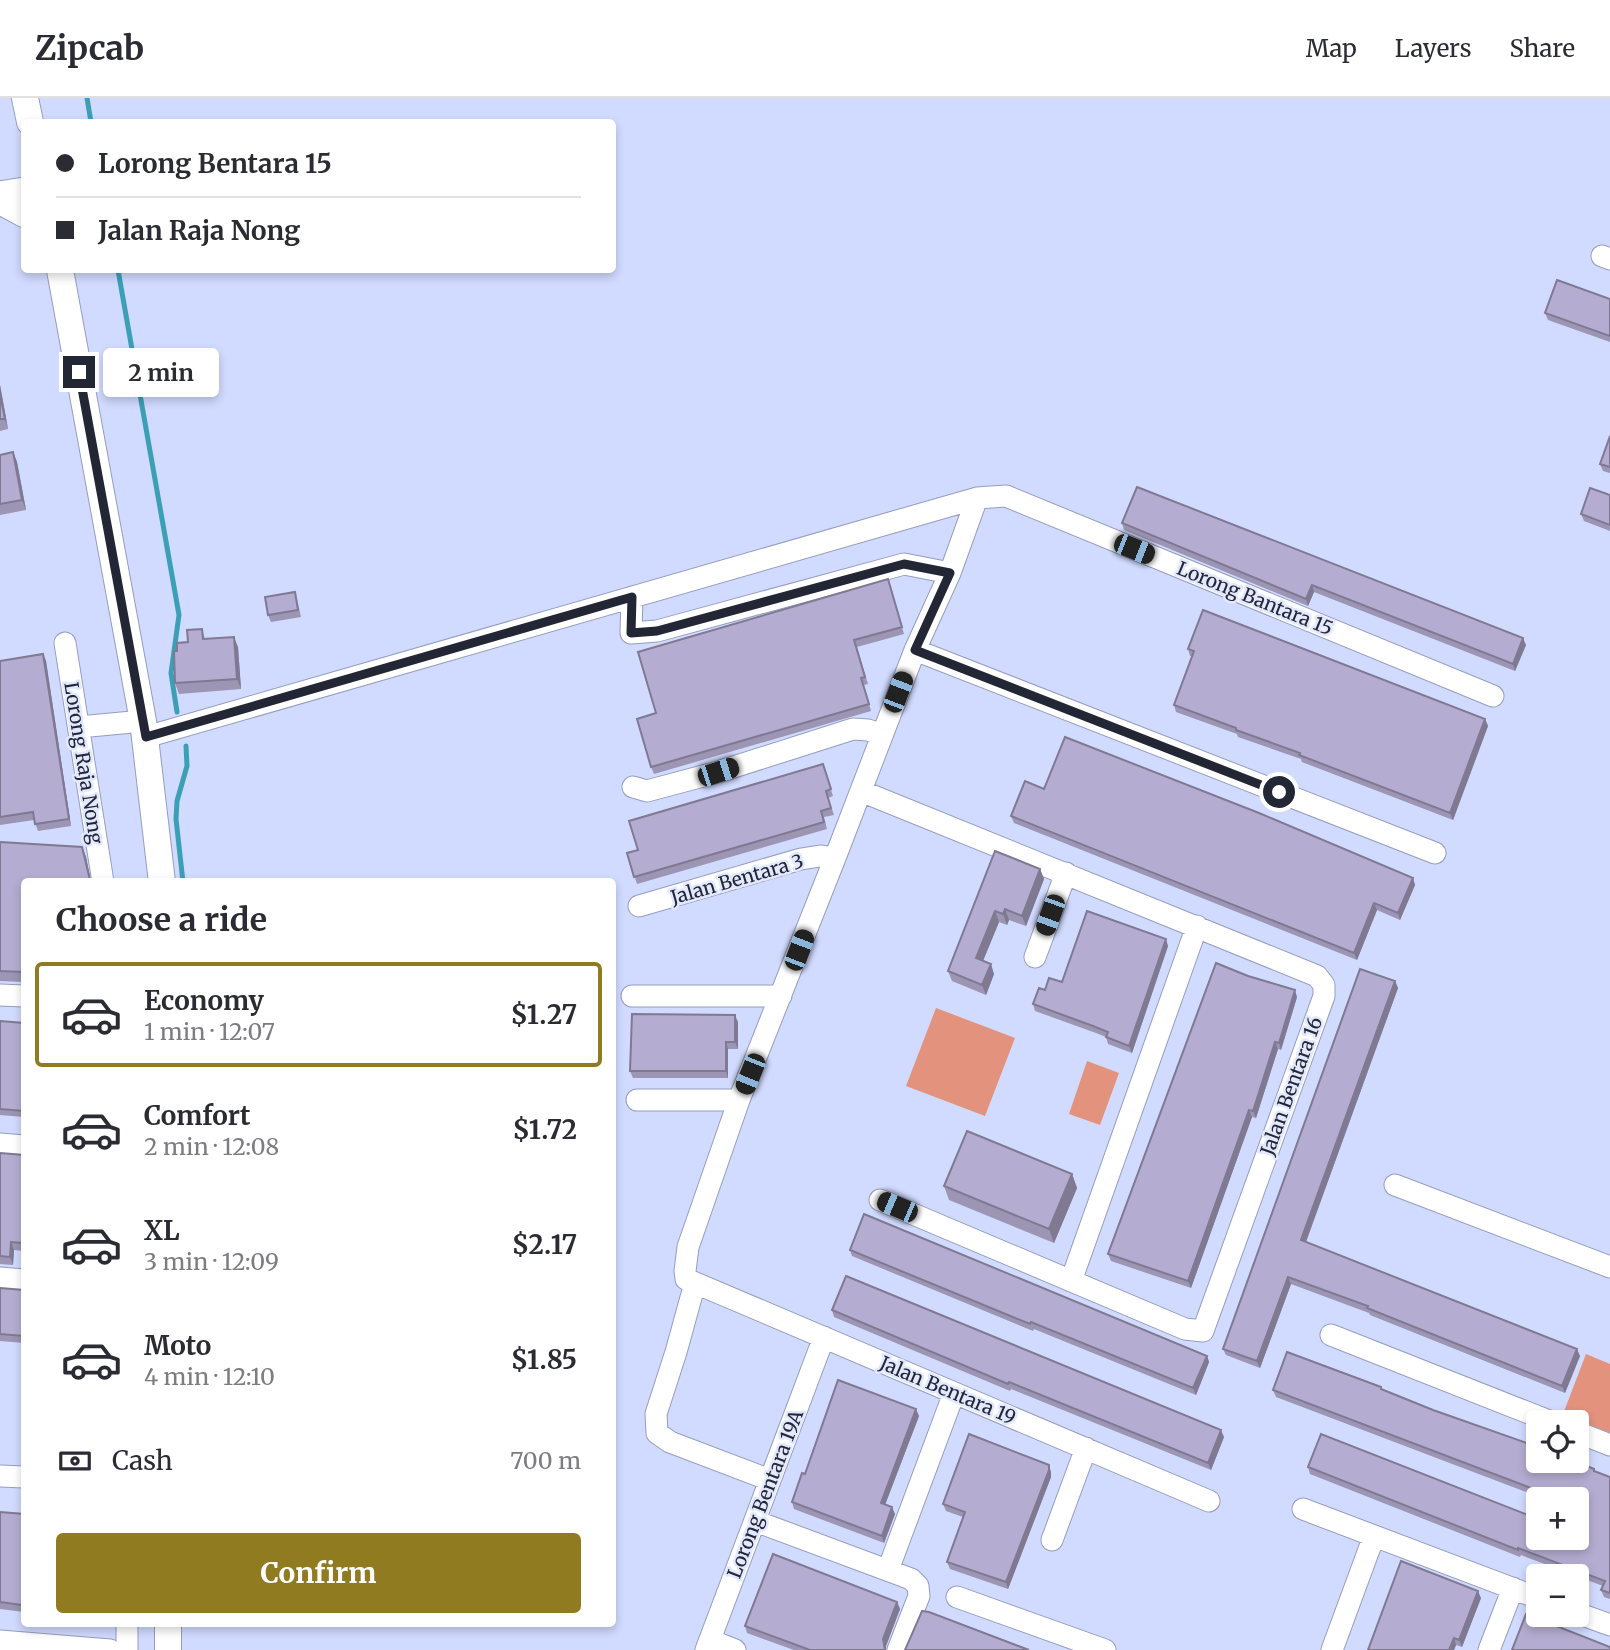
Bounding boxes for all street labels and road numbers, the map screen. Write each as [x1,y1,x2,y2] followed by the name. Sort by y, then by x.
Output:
[1174,556,1336,640] street label: Lorong Bantara 15
[59,680,109,846] street label: Lorong Raja Nong
[667,849,806,910] street label: Jalan Bentara 3
[1255,1014,1327,1159] street label: Jalan Bentara 16
[875,1350,1020,1429] street label: Jalan Bentara 19
[722,1406,808,1581] street label: Lorong Bentara 19A

